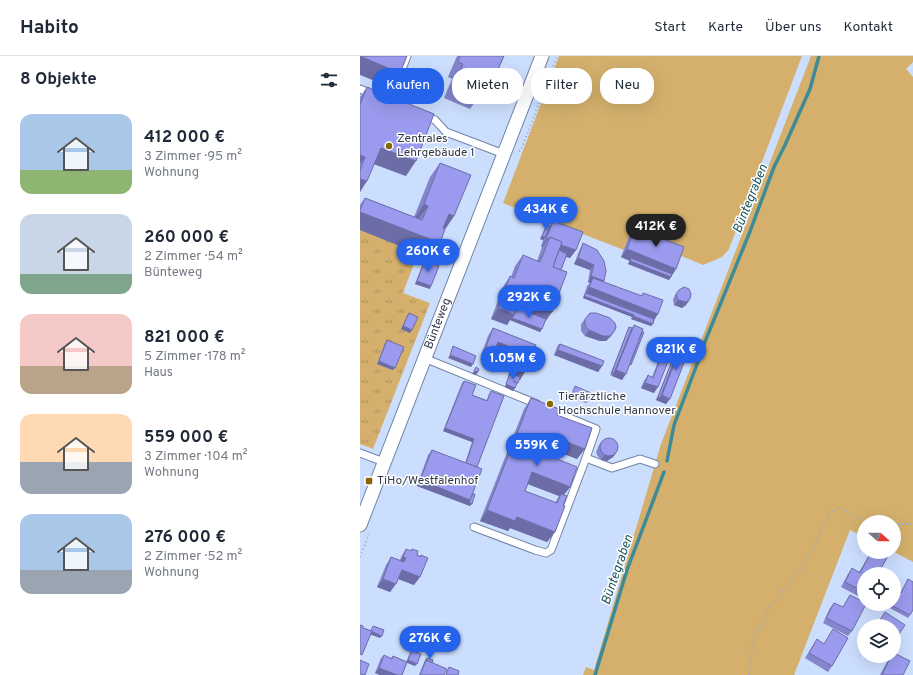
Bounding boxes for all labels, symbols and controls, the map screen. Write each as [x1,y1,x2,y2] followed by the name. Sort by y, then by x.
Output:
[20,16,79,40] text: Habito
[654,19,686,36] text: Start
[708,19,743,36] text: Karte
[765,19,822,36] text: Über uns
[844,19,893,36] text: Kontakt
[372,68,444,104] chip: Kaufen
[452,68,523,104] chip: Mieten
[531,68,592,104] chip: Filter
[600,68,654,104] chip: Neu
[20,69,97,91] text: 8 Objekte
[318,69,340,91] icon: filters
[144,127,225,149] text: 412 000 €
[52,130,100,178] icon: home
[397,131,475,161] place label: Zentrales Lehrgebäude 1
[384,141,394,151] marker: Zentrales Lehrgebäude 1
[144,149,242,165] text: 3 Zimmer · 95 m²
[730,162,772,236] water label: Büntegraben
[144,165,199,181] text: Wohnung
[513,197,579,231] pin: 434K €
[523,202,569,218] text: 434K €
[623,214,689,248] pin: 412K €
[635,219,677,235] text: 412K €
[144,227,229,249] text: 260 000 €
[52,230,100,278] icon: home
[395,239,461,273] pin: 260K €
[405,244,451,260] text: 260K €
[144,249,243,265] text: 2 Zimmer · 54 m²
[144,265,202,281] text: Bünteweg
[496,285,562,319] pin: 292K €
[507,290,551,306] text: 292K €
[421,296,455,352] street label: Bünteweg
[144,327,225,349] text: 821 000 €
[52,330,100,378] icon: home
[643,337,709,371] pin: 821K €
[655,342,697,358] text: 821K €
[476,346,550,380] pin: 1.05M €
[144,349,245,365] text: 5 Zimmer · 178 m²
[490,351,536,367] text: 1.05M €
[144,365,173,381] text: Haus
[558,389,676,419] place label: Tierärztliche Hochschule Hannover
[545,399,555,409] marker: Tierärztliche Hochschule Hannover
[144,427,228,449] text: 559 000 €
[52,430,100,478] icon: home
[504,433,570,467] pin: 559K €
[515,438,559,454] text: 559K €
[144,449,247,465] text: 3 Zimmer · 104 m²
[144,465,199,481] text: Wohnung
[377,473,478,489] place label: TiHo/Westfalenhof
[364,476,374,486] marker: TiHo/Westfalenhof
[857,515,901,559] north arrow
[857,515,901,663] map controls
[144,527,226,549] text: 276 000 €
[52,530,100,578] icon: home
[599,533,637,607] water label: Büntegraben
[144,549,242,565] text: 2 Zimmer · 52 m²
[144,565,199,581] text: Wohnung
[857,567,901,611] button: locate
[857,619,901,663] button: layers
[397,626,463,660] pin: 276K €
[409,631,451,647] text: 276K €

